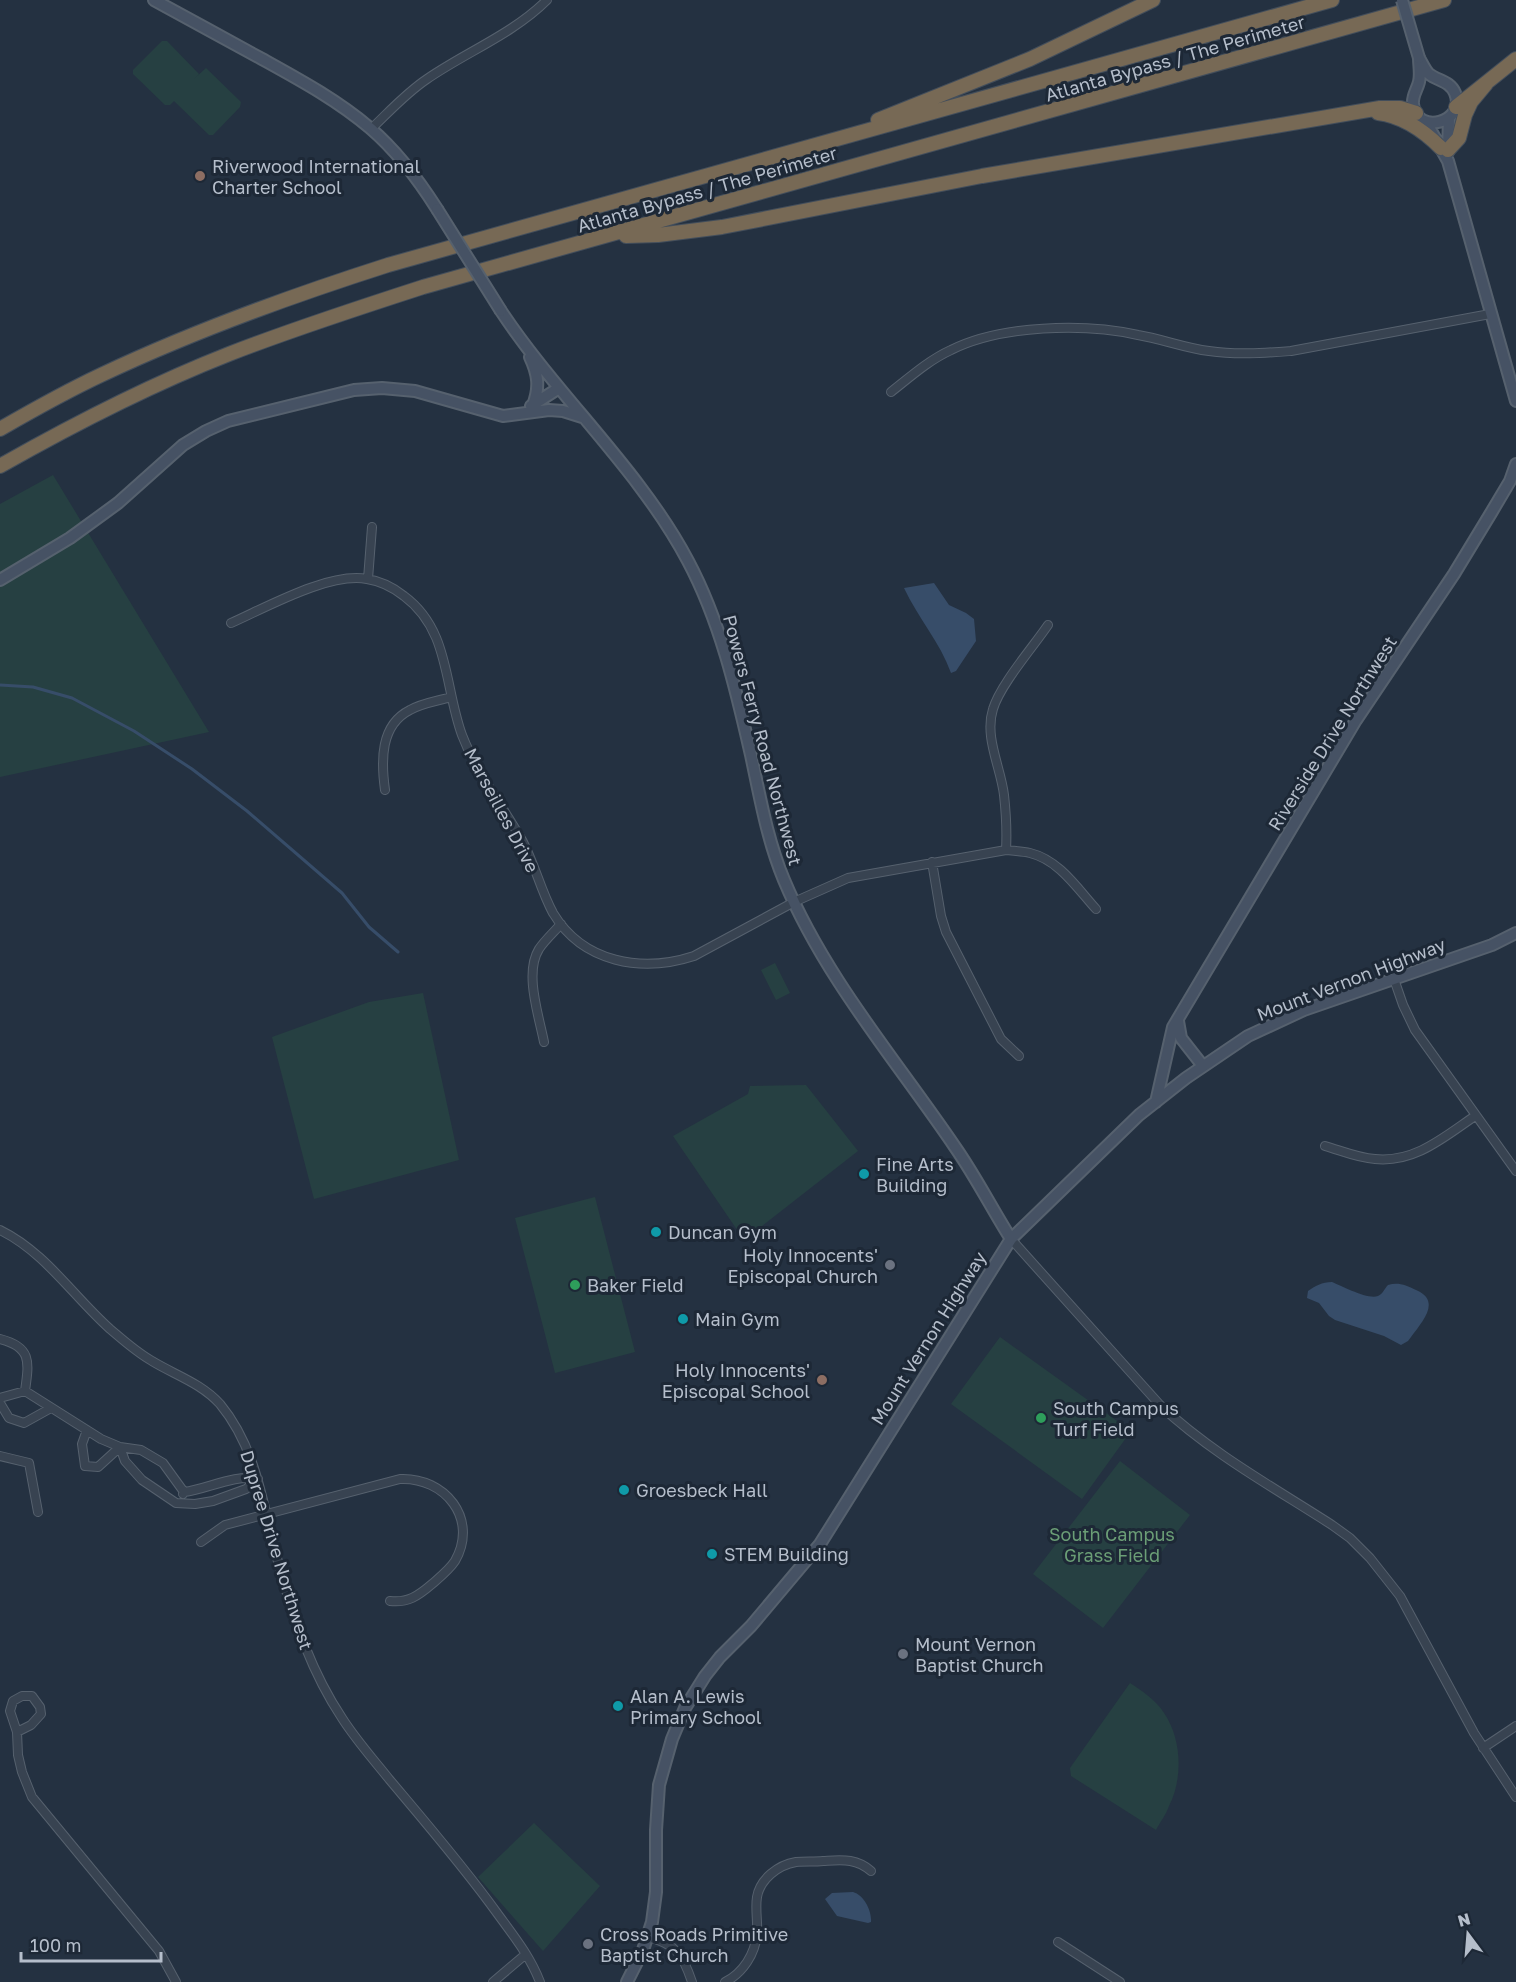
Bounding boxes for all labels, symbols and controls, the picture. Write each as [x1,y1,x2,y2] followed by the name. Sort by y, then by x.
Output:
[1043,10,1307,106] street label: Atlanta Bypass / The Perimeter
[575,141,839,237] street label: Atlanta Bypass / The Perimeter
[212,155,420,198] place label: Riverwood International Charter School
[193,169,207,183] marker: Riverwood International Charter School
[719,612,807,868] street label: Powers Ferry Road Northwest
[1263,632,1401,834] street label: Riverside Drive Northwest
[460,744,544,876] street label: Marseilles Drive
[1254,933,1448,1025] street label: Mount Vernon Highway
[876,1153,954,1196] place label: Fine Arts Building
[857,1167,871,1181] marker: Fine Arts Building
[668,1221,777,1243] place label: Duncan Gym
[649,1225,663,1239] marker: Duncan Gym
[728,1244,878,1287] place label: Holy Innocents' Episcopal Church
[866,1247,990,1429] street label: Mount Vernon Highway
[883,1258,897,1272] marker: Holy Innocents' Episcopal Church
[587,1274,684,1296] place label: Baker Field
[568,1278,582,1292] marker: Baker Field
[695,1308,780,1330] place label: Main Gym
[676,1312,690,1326] marker: Main Gym
[662,1359,810,1402] place label: Holy Innocents' Episcopal School
[815,1373,829,1387] marker: Holy Innocents' Episcopal School
[1053,1397,1179,1440] place label: South Campus Turf Field
[1034,1411,1048,1425] marker: South Campus Turf Field
[236,1448,318,1652] street label: Dupree Drive Northwest
[636,1479,768,1501] place label: Groesbeck Hall
[617,1483,631,1497] marker: Groesbeck Hall
[1049,1523,1175,1566] park label: South Campus Grass Field
[724,1543,849,1565] place label: STEM Building
[705,1547,719,1561] marker: STEM Building
[915,1633,1043,1676] place label: Mount Vernon Baptist Church
[896,1647,910,1661] marker: Mount Vernon Baptist Church
[630,1685,762,1728] place label: Alan A. Lewis Primary School
[611,1699,625,1713] marker: Alan A. Lewis Primary School
[1438,1904,1498,1964] north arrow
[1455,1908,1472,1931] text: N
[600,1923,788,1966] place label: Cross Roads Primitive Baptist Church
[21,1925,160,1963] scale bar
[30,1934,81,1956] text: 100 m
[581,1937,595,1951] marker: Cross Roads Primitive Baptist Church

